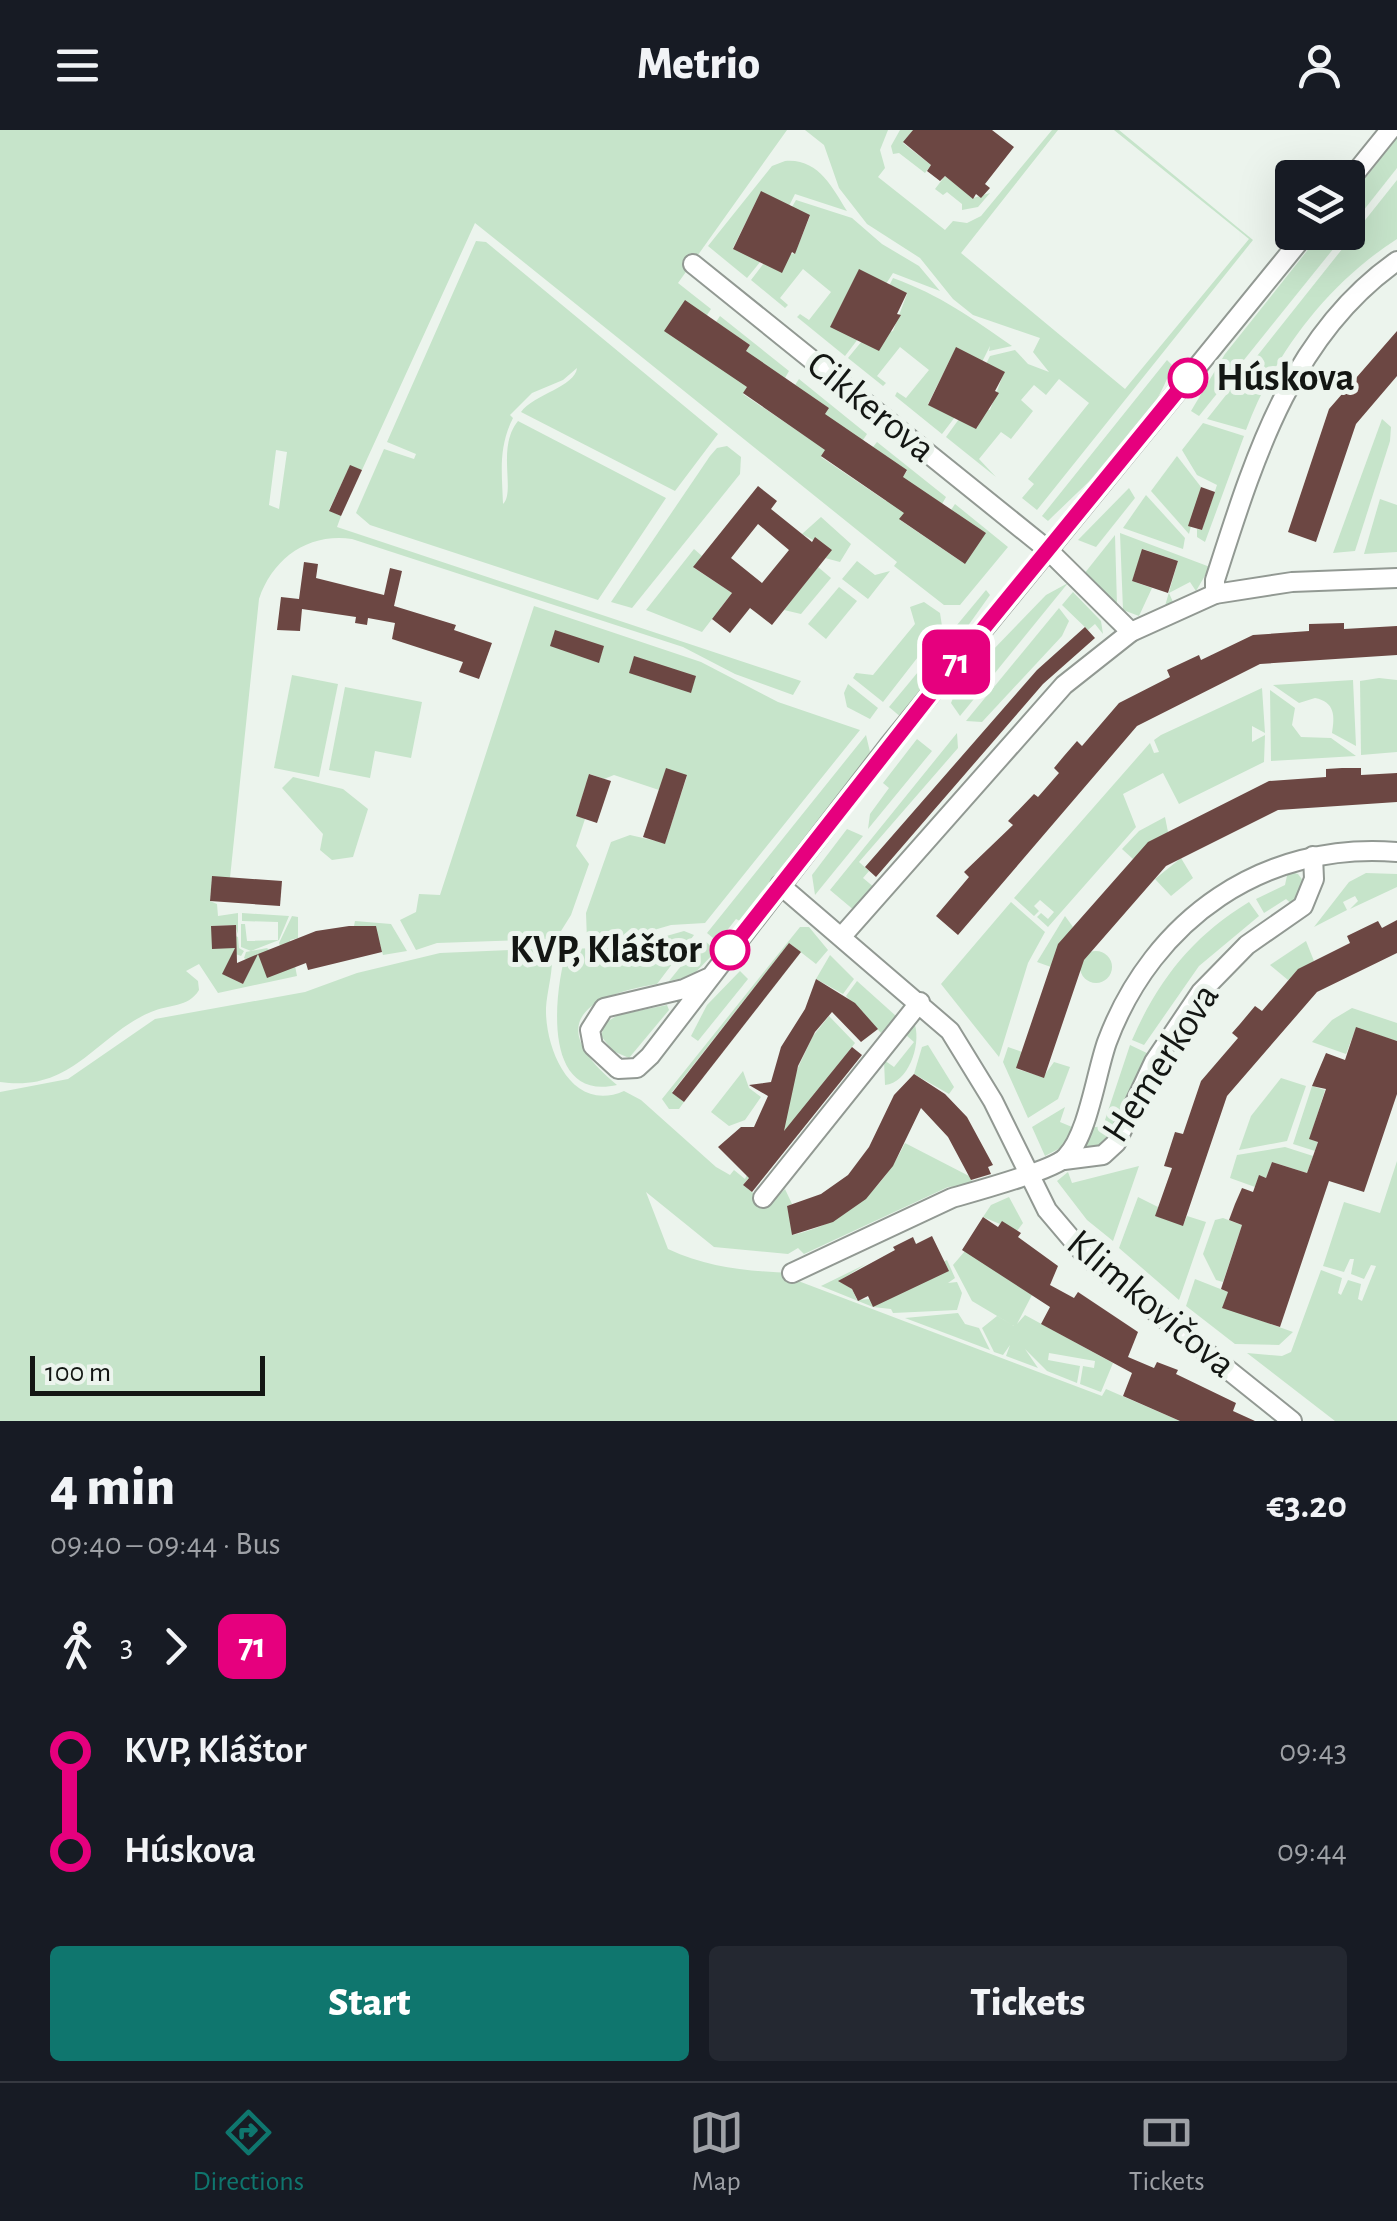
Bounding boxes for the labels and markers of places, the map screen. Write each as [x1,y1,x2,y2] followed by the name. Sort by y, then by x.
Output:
[1216,358,1355,398] place label: Húskova
[1169,359,1207,397] marker: Húskova
[510,930,702,970] place label: KVP, Kláštor
[711,931,749,969] marker: KVP, Kláštor

